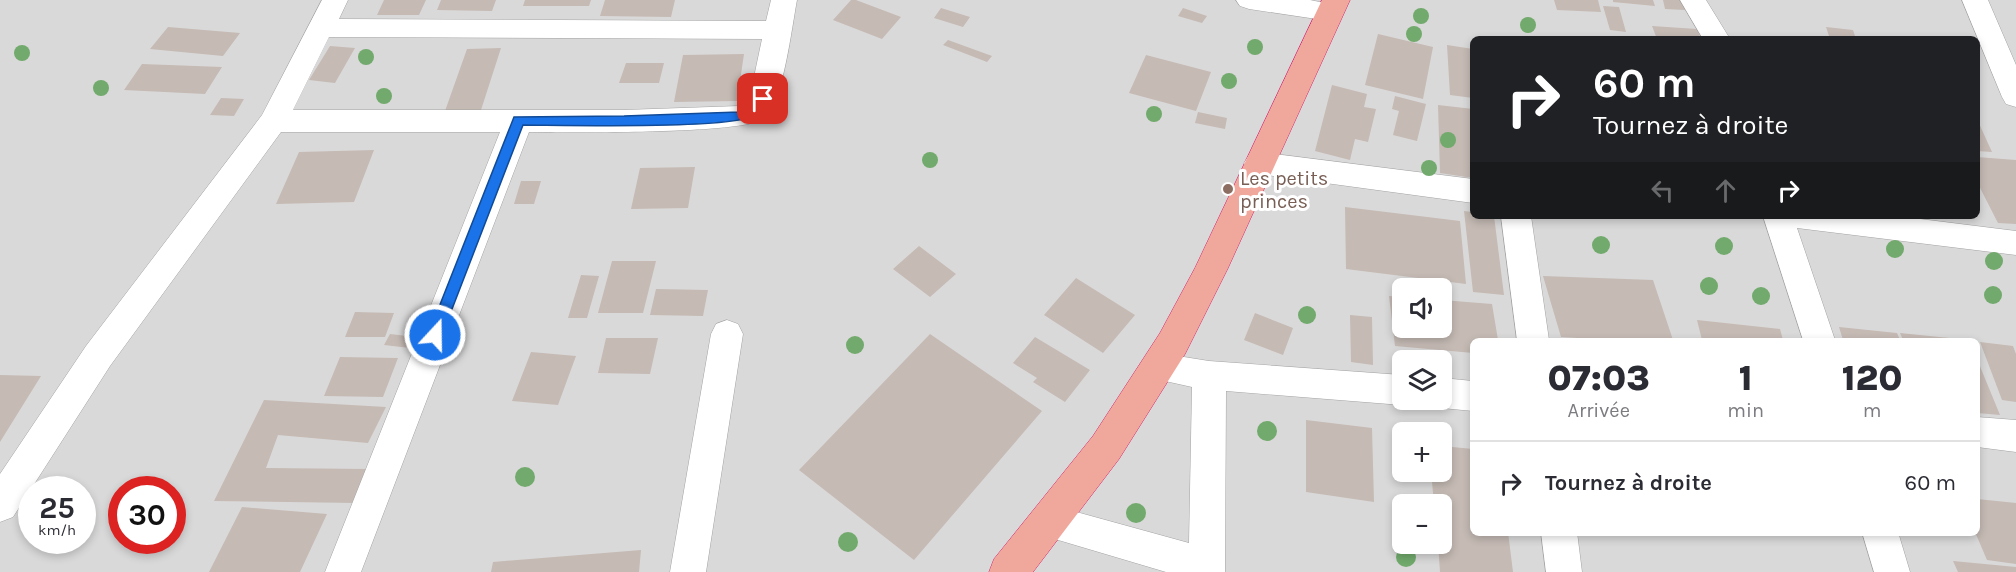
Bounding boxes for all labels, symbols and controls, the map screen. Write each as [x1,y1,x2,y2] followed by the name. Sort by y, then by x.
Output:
[1593,58,1696,108] text: 60 m
[1494,60,1572,138] icon: right
[737,73,788,124] pin
[746,82,779,115] icon: arrive
[1593,109,1788,141] text: Tournez à droite
[1240,167,1328,213] place label: Les petits princes
[1646,174,1679,207] icon: left
[1709,174,1742,207] icon: ahead
[1772,174,1805,207] icon: right
[1221,182,1235,196] marker: Les petits princes
[1392,278,1452,554] map controls
[1392,278,1452,338] button: sound
[403,303,467,367] position arrow
[1392,350,1452,410] button: layers
[1548,357,1650,399] text: 07:03
[1739,357,1753,399] text: 1
[1842,357,1902,399] text: 120
[1567,399,1630,422] text: Arrivée
[1727,399,1764,422] text: min
[1863,399,1881,422] text: m
[1392,422,1452,482] button: +
[1494,467,1527,500] icon: right
[1545,470,1712,496] text: Tournez à droite
[1905,470,1956,496] text: 60 m
[108,476,186,554] speed limit sign: 30
[39,490,75,526] text: 25
[1392,494,1452,554] button: −
[38,521,76,539] text: km/h

